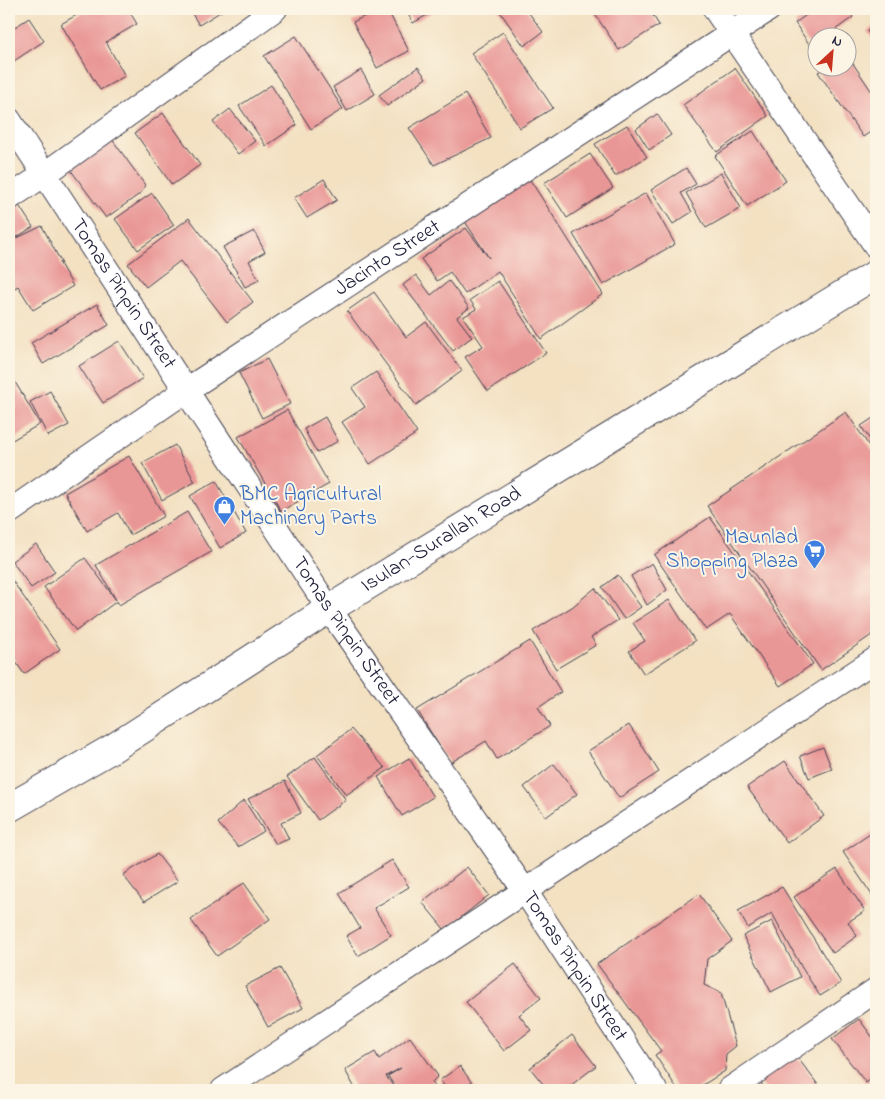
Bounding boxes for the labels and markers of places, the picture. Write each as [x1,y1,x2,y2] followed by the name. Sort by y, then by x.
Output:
[239,480,382,536] place label: BMC Agricultural Machinery Parts
[212,495,236,526] shop icon: BMC Agricultural Machinery Parts
[666,523,798,579] place label: Maunlad Shopping Plaza
[802,538,826,569] supermarket icon: Maunlad Shopping Plaza

